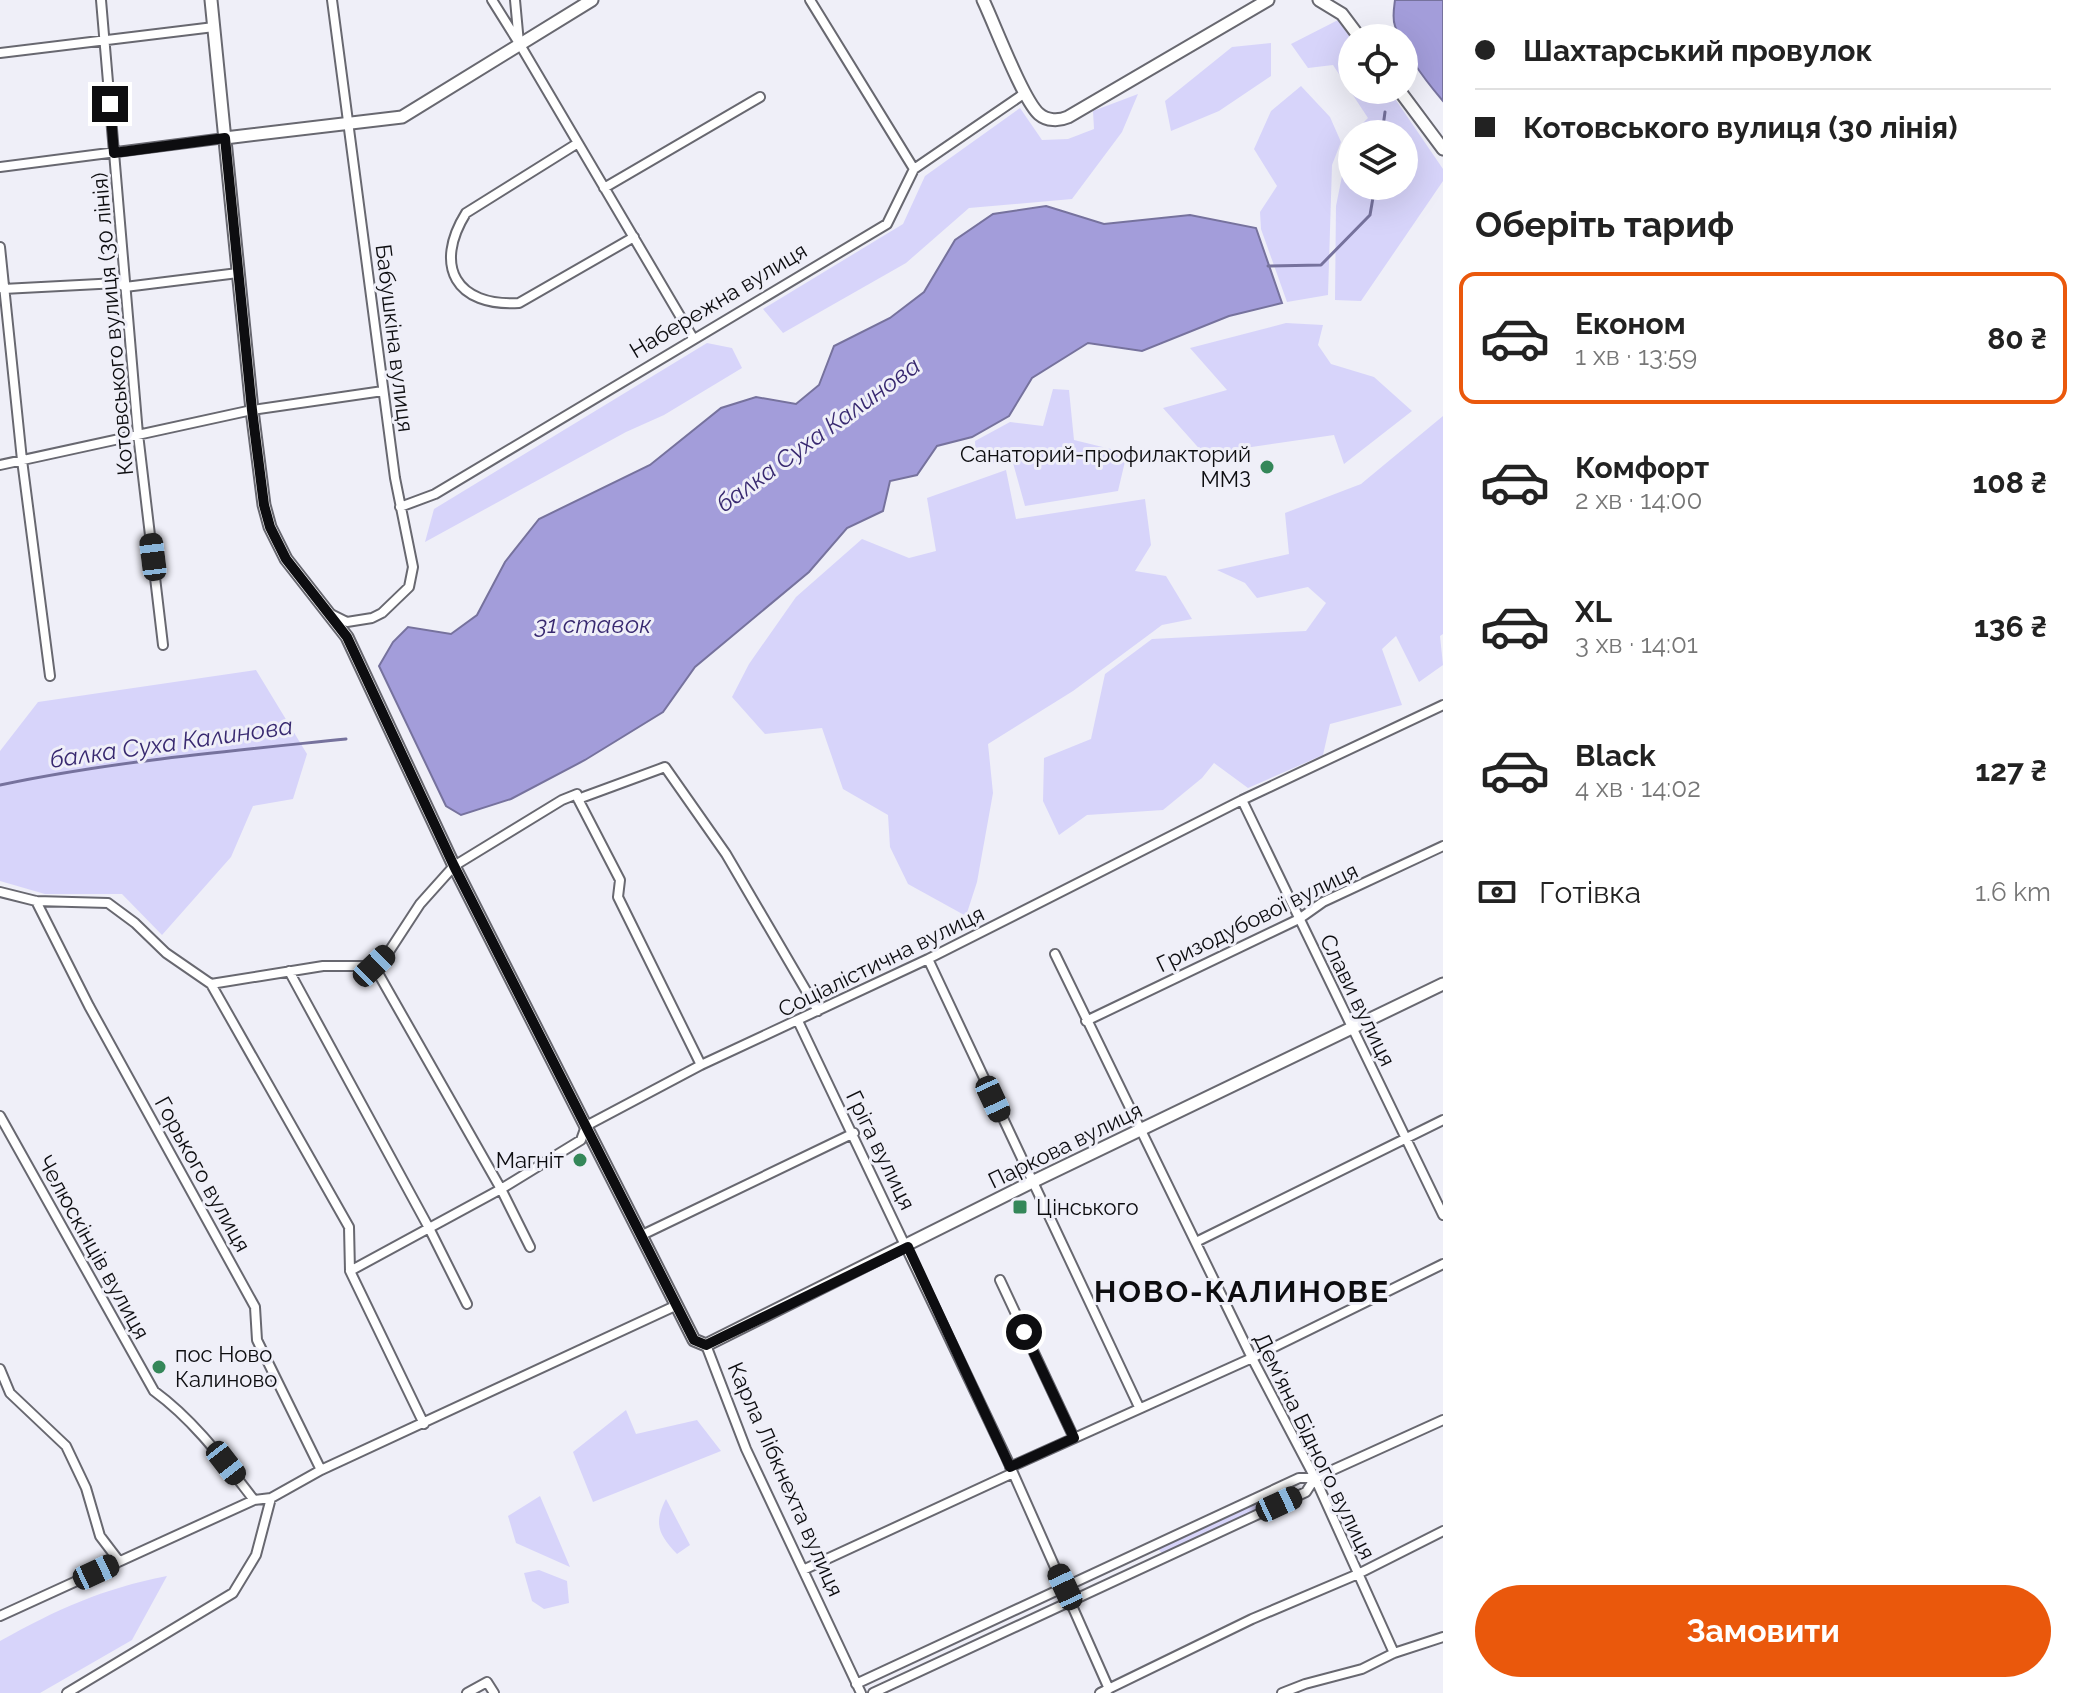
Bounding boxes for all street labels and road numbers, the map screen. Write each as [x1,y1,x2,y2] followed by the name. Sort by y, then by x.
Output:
[86,171,138,477] street label: Котовського вулиця (30 лiнiя)
[625,237,811,363] street label: Набережна вулиця
[371,243,419,433] street label: Бабушкіна вулиця
[1152,857,1362,977] street label: Гризодубової вулиця
[774,900,988,1022] street label: Соціалістична вулиця
[1315,930,1401,1070] street label: Слави вулиця
[841,1086,921,1214] street label: Гріга вулиця
[150,1092,256,1256] street label: Горького вулиця
[984,1096,1146,1194] street label: Паркова вулиця
[33,1151,155,1343] street label: Челюскінців вулиця
[1249,1329,1381,1563] street label: Дем’яна Бідного вулиця
[723,1358,849,1600] street label: Карла Лібкнехта вулиця

